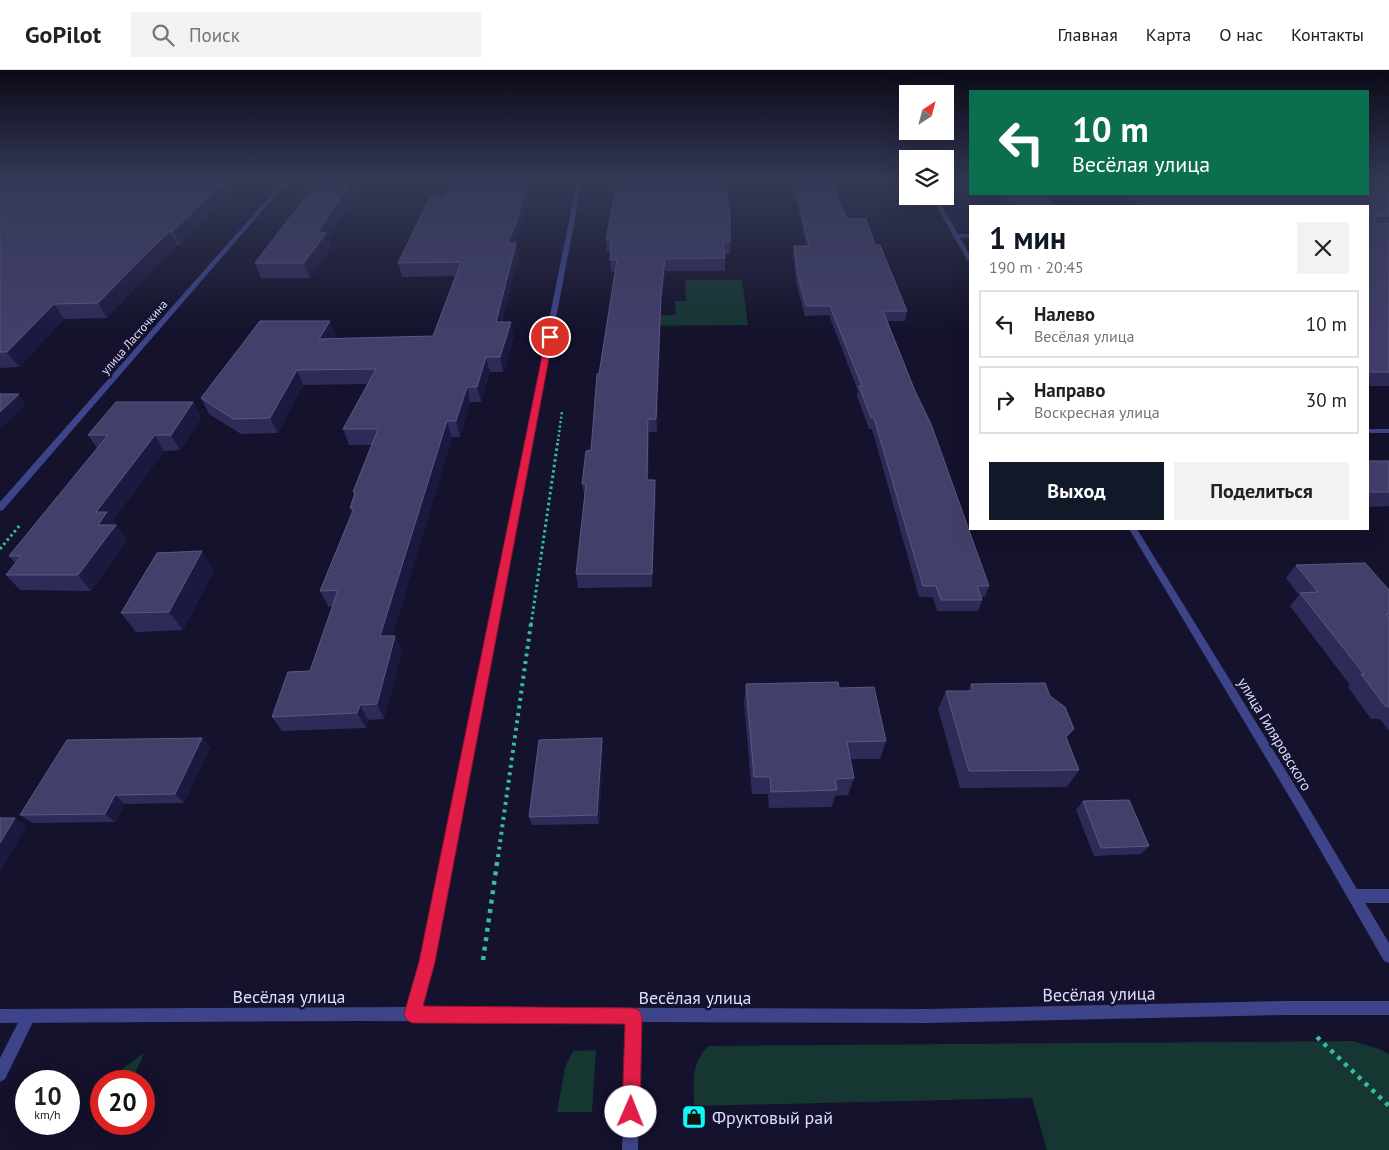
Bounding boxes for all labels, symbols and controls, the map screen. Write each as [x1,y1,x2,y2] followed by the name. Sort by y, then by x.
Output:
[131,12,481,57] search box
[25,19,101,50] text: GoPilot
[149,21,177,49] icon: search
[189,23,240,47] text: Поиск
[1057,23,1118,46] text: Главная
[1146,23,1191,46] text: Карта
[1219,23,1263,46] text: О нас
[1291,23,1364,46] text: Контакты
[899,85,954,140] north arrow
[899,85,954,205] map controls
[1072,106,1149,152] text: 10 m
[989,110,1054,175] icon: left
[899,150,954,205] button: layers
[1072,150,1210,178] text: Весёлая улица
[989,218,1066,257] text: 1 мин
[1297,222,1349,274] button: close
[989,257,1084,277] text: 190 m · 20:45
[98,297,170,377] street label: улица Ласточкина
[1034,302,1095,326] text: Налево
[991,310,1019,338] icon: left
[1306,312,1347,336] text: 10 m
[529,316,571,358] pin
[536,323,564,351] icon: arrive
[1034,326,1135,346] text: Весёлая улица
[1034,378,1105,402] text: Направо
[991,386,1019,414] icon: right
[1306,388,1347,412] text: 30 m
[1034,402,1160,422] text: Воскресная улица
[989,462,1164,520] button: Выход
[1174,462,1349,520] button: Поделиться
[1234,674,1316,794] street label: улица Гиляровского
[1042,982,1156,1006] street label: Весёлая улица
[232,985,346,1008] street label: Весёлая улица
[638,986,752,1009] street label: Весёлая улица
[90,1070,155,1135] speed limit sign: 20
[33,1080,62,1112] text: 10
[604,1085,656,1137] position arrow
[681,1104,707,1130] shop icon: Фруктовый рай
[712,1106,833,1129] place label: Фруктовый рай
[34,1107,61,1122] text: km/h

